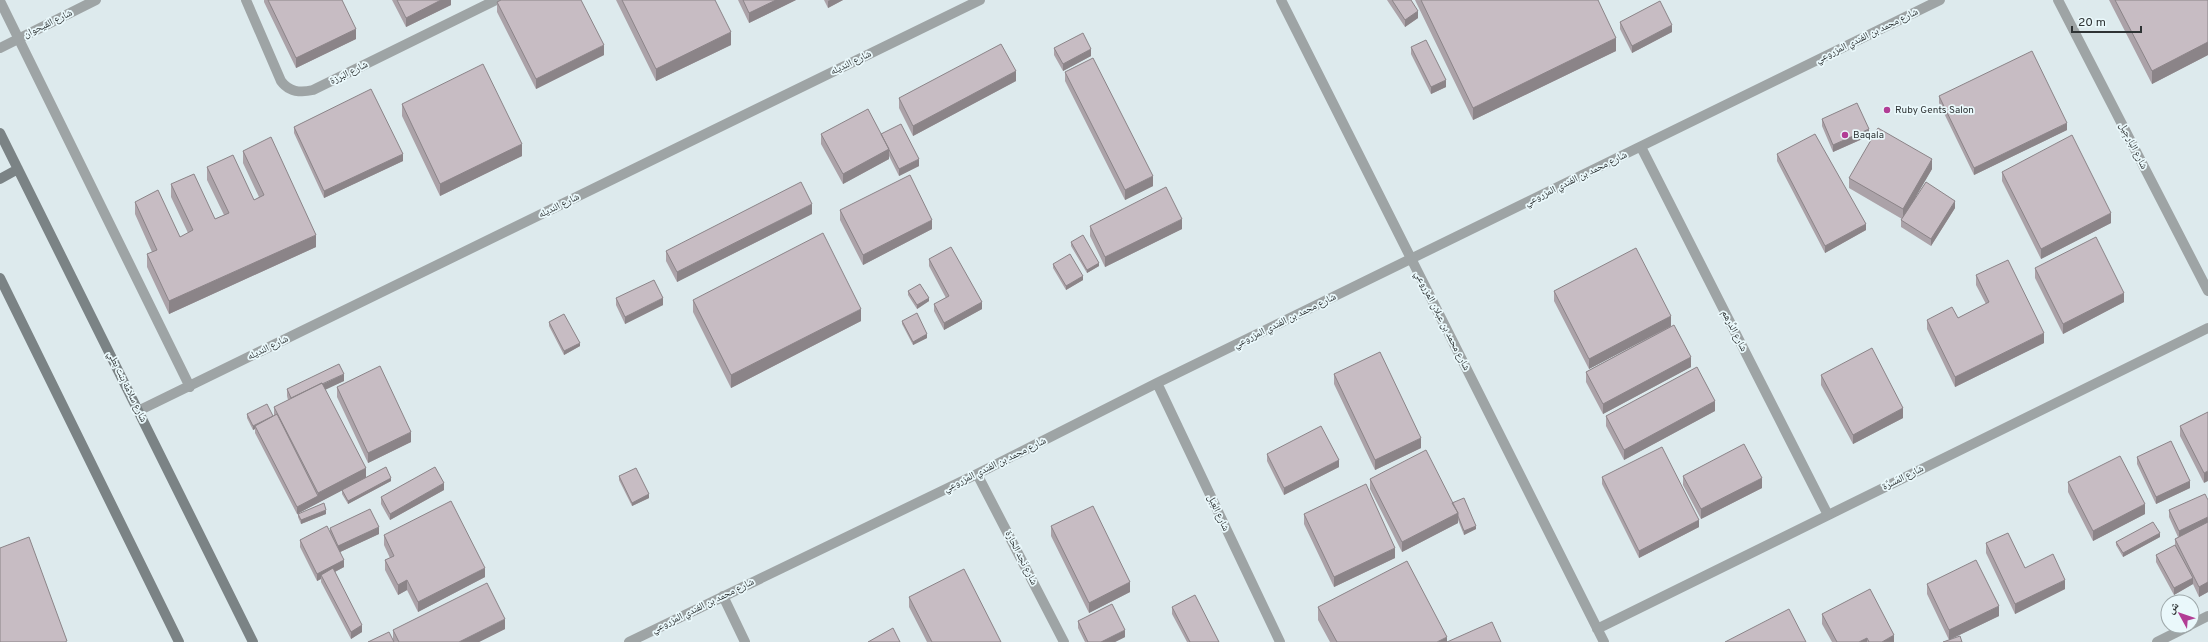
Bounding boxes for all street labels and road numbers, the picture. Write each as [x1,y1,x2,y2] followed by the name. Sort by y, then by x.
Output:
[1814,5,1921,67] street label: شارع محمد بن الفندي المزروعي
[21,6,75,41] street label: شارع القيحوان
[828,47,874,78] street label: شارع النديله
[328,58,371,88] street label: شارع البَرزة
[2116,120,2151,172] street label: شارع البارجِيل
[1523,148,1630,210] street label: شارع محمد بن الفندي المزروعي
[536,190,582,221] street label: شارع النديله
[1411,269,1473,374] street label: شارع محمد بن عبلان المزروعي
[1232,290,1339,352] street label: شارع محمد بن الفندي المزروعي
[1718,308,1750,354] street label: شارع الدِّرهم
[245,332,291,363] street label: شارع النديله
[104,349,150,425] street label: شارع سلامة بنت بطي
[942,434,1049,496] street label: شارع محمد بن الفندي المزروعي
[1880,462,1926,494] street label: شارع المَسرَّة
[1204,493,1232,534] street label: شارع العِبَل
[1002,529,1040,588] street label: شارع نَجد الحارة
[650,575,757,637] street label: شارع محمد بن الفندي المزروعي

